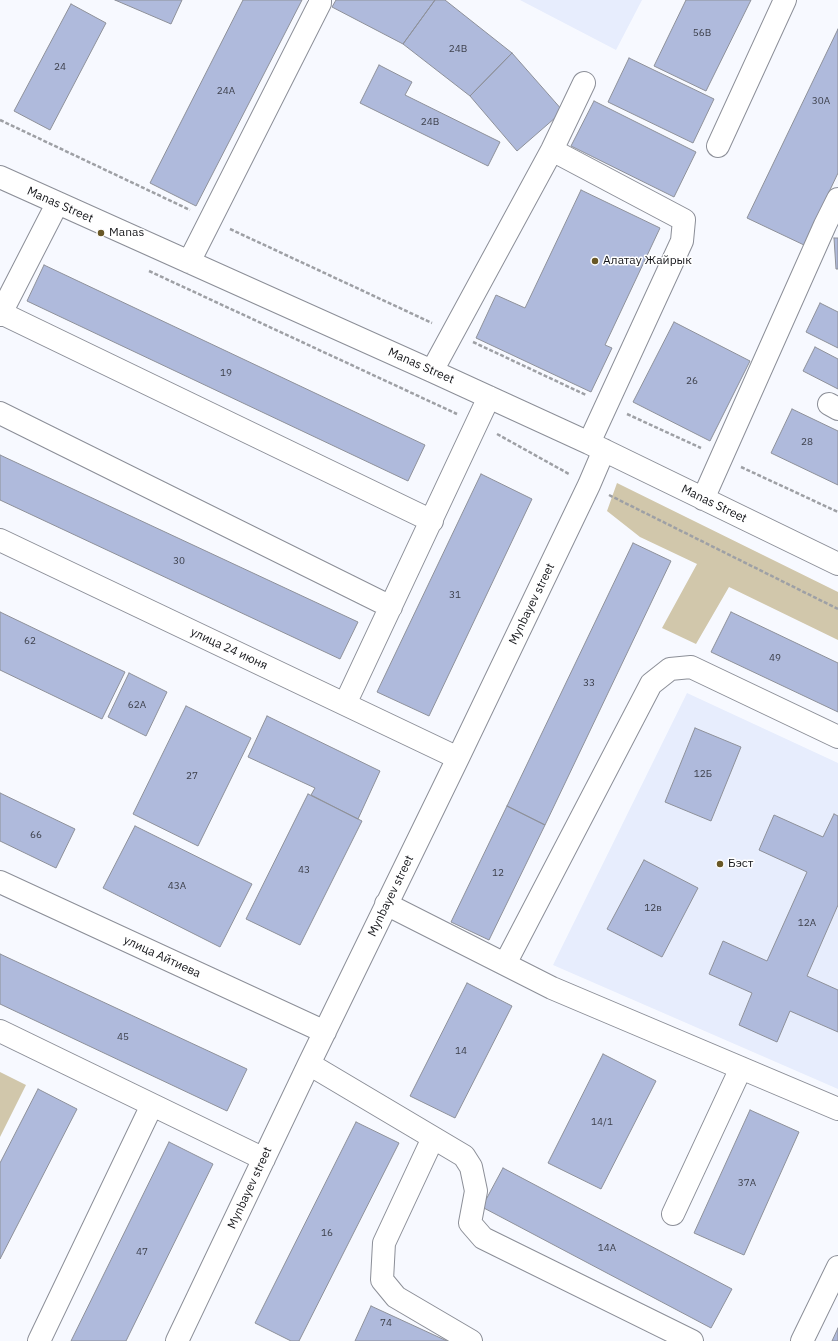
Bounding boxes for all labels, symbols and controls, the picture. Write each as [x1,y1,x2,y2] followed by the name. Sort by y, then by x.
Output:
[693,27,711,39] house number: 56В
[449,43,467,55] house number: 24В
[54,61,66,73] house number: 24
[217,85,235,97] house number: 24А
[812,95,830,107] house number: 30А
[421,116,439,128] house number: 24В
[25,184,95,226] street label: Manas Street
[109,226,144,240] place label: Manas
[96,228,106,238] marker: Manas
[603,254,692,268] place label: Алатау Жайрык
[590,256,600,266] marker: Алатау Жайрык
[386,345,456,387] street label: Manas Street
[220,367,232,379] house number: 19
[686,375,698,387] house number: 26
[801,436,813,448] house number: 28
[679,482,749,526] street label: Manas Street
[173,555,185,567] house number: 30
[506,561,558,647] street label: Mynbayev street
[449,589,461,601] house number: 31
[188,625,270,673] street label: улица 24 июня
[24,635,36,647] house number: 62
[769,652,781,664] house number: 49
[583,677,595,689] house number: 33
[128,699,146,711] house number: 62А
[694,768,712,780] house number: 12Б
[186,770,198,782] house number: 27
[30,829,42,841] house number: 66
[365,853,417,939] street label: Mynbayev street
[728,857,754,871] place label: Бэст
[715,859,725,869] marker: Бэст
[298,864,310,876] house number: 43
[492,867,504,879] house number: 12
[168,880,186,892] house number: 43А
[644,902,662,914] house number: 12в
[798,917,816,929] house number: 12А
[121,933,203,981] street label: улица Айтиева
[117,1031,129,1043] house number: 45
[455,1045,467,1057] house number: 14
[591,1116,613,1128] house number: 14/1
[225,1145,275,1231] street label: Mynbayev street
[738,1177,756,1189] house number: 37А
[321,1227,333,1239] house number: 16
[598,1242,616,1254] house number: 14А
[136,1246,148,1258] house number: 47
[380,1317,392,1329] house number: 74

